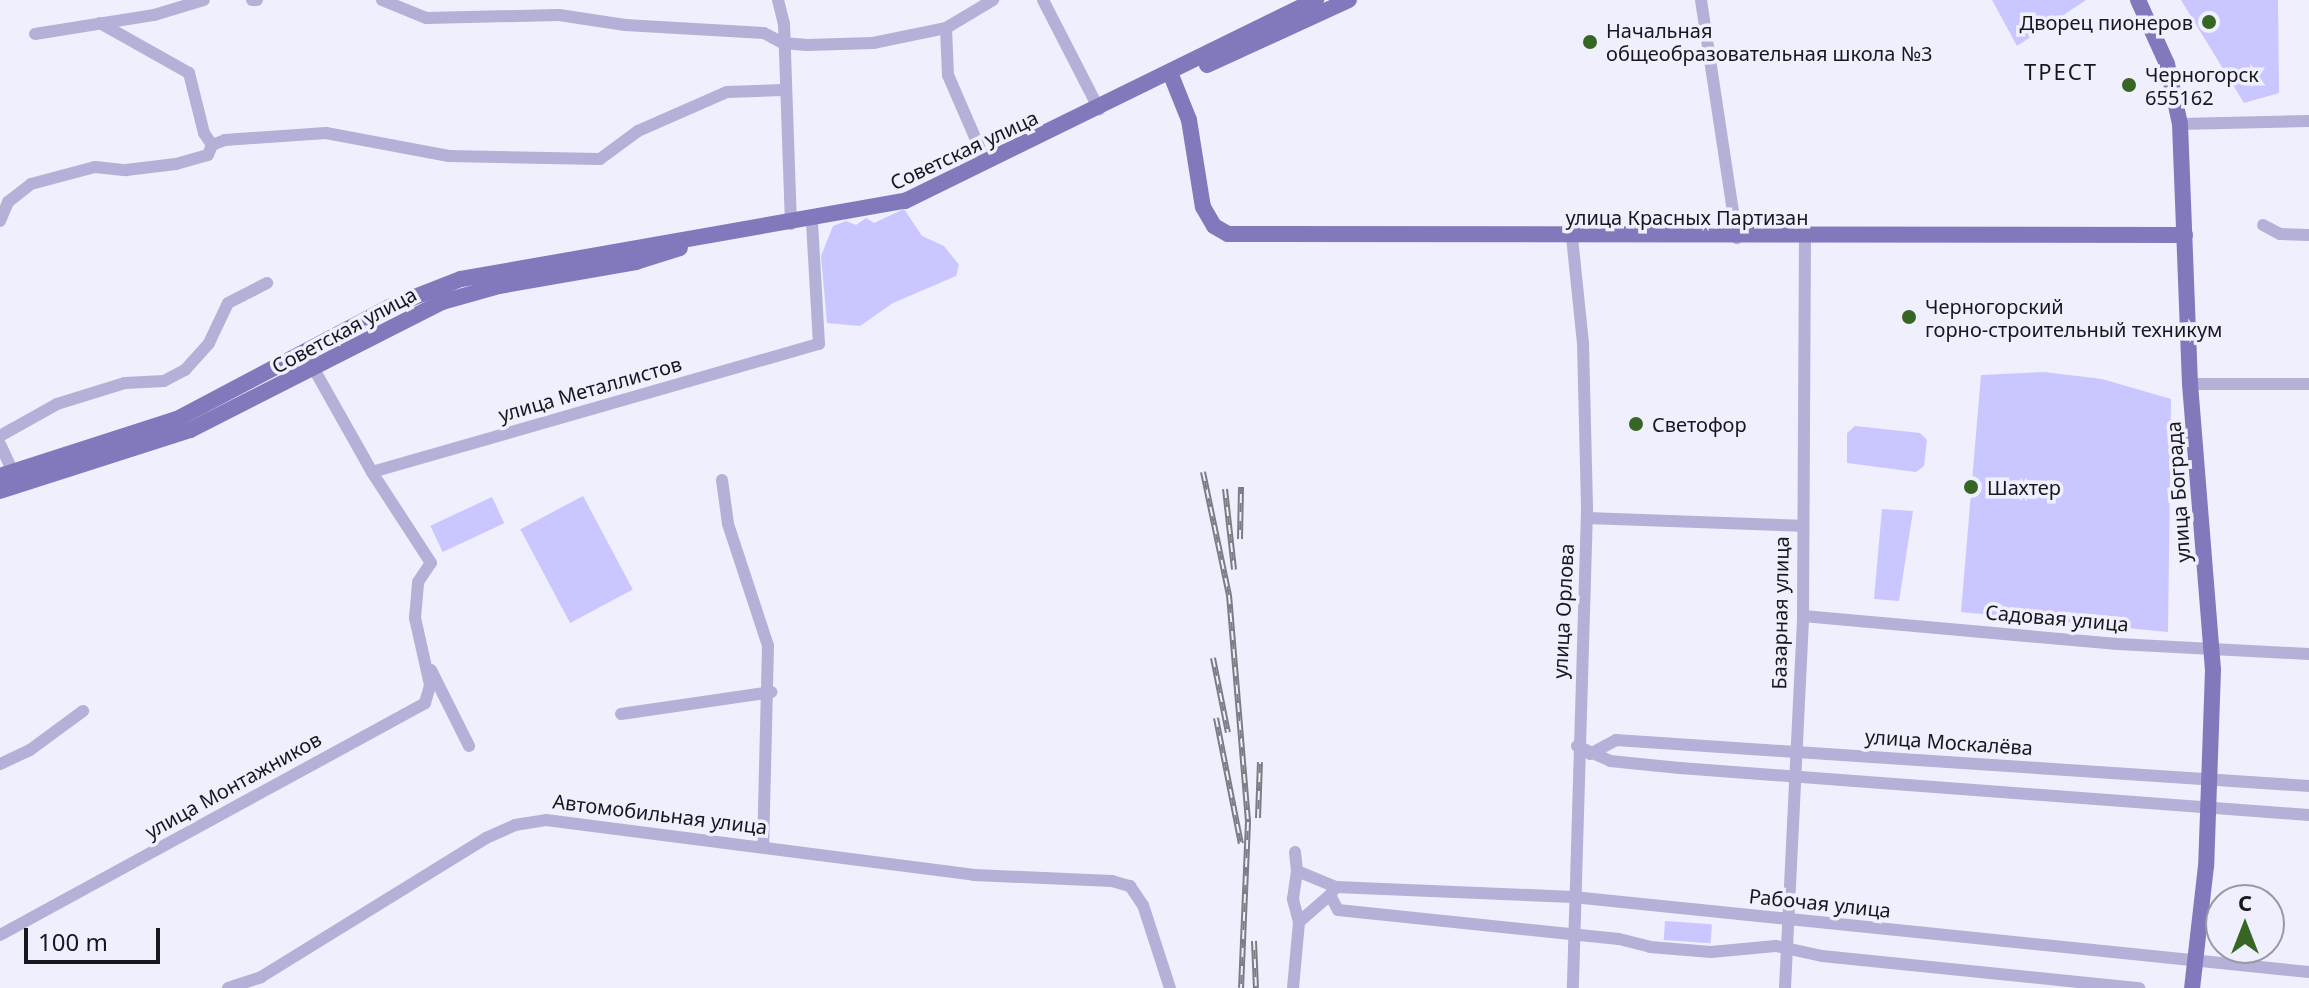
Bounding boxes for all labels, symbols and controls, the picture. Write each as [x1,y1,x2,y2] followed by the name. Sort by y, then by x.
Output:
[2020,10,2193,34] place label: Дворец пионеров
[2200,13,2218,31] marker: Дворец пионеров
[1606,18,1932,65] place label: Начальная общеобразовательная школа №3
[1581,33,1599,51] marker: Начальная общеобразовательная школа №3
[2024,59,2098,85] district label: ТРЕСТ
[2145,62,2259,109] place label: Черногорск 655162
[2120,76,2138,94] marker: Черногорск 655162
[886,105,1042,195] street label: Советская улица
[1565,205,1809,229] street label: улица Красных Партизан
[268,282,420,378] street label: Советская улица
[1925,294,2222,341] place label: Черногорский горно-строительный техникум
[1900,308,1918,326] marker: Черногорский горно-строительный техникум
[496,351,684,427] street label: улица Металлистов
[1652,412,1747,436] place label: Светофор
[1627,415,1645,433] marker: Светофор
[2161,421,2195,563] street label: улица Бограда
[1987,475,2061,499] place label: Шахтер
[1962,478,1980,496] marker: Шахтер
[1767,536,1793,690] street label: Базарная улица
[1547,543,1579,679] street label: улица Орлова
[1984,600,2130,636] street label: Садовая улица
[1864,724,2034,760] street label: улица Москалёва
[141,727,325,843] street label: улица Монтажников
[551,789,769,839] street label: Автомобильная улица
[1748,884,1892,922] street label: Рабочая улица
[2205,884,2285,964] north arrow
[2238,887,2252,917] text: С
[28,912,164,962] scale bar
[38,925,108,958] text: 100 m

